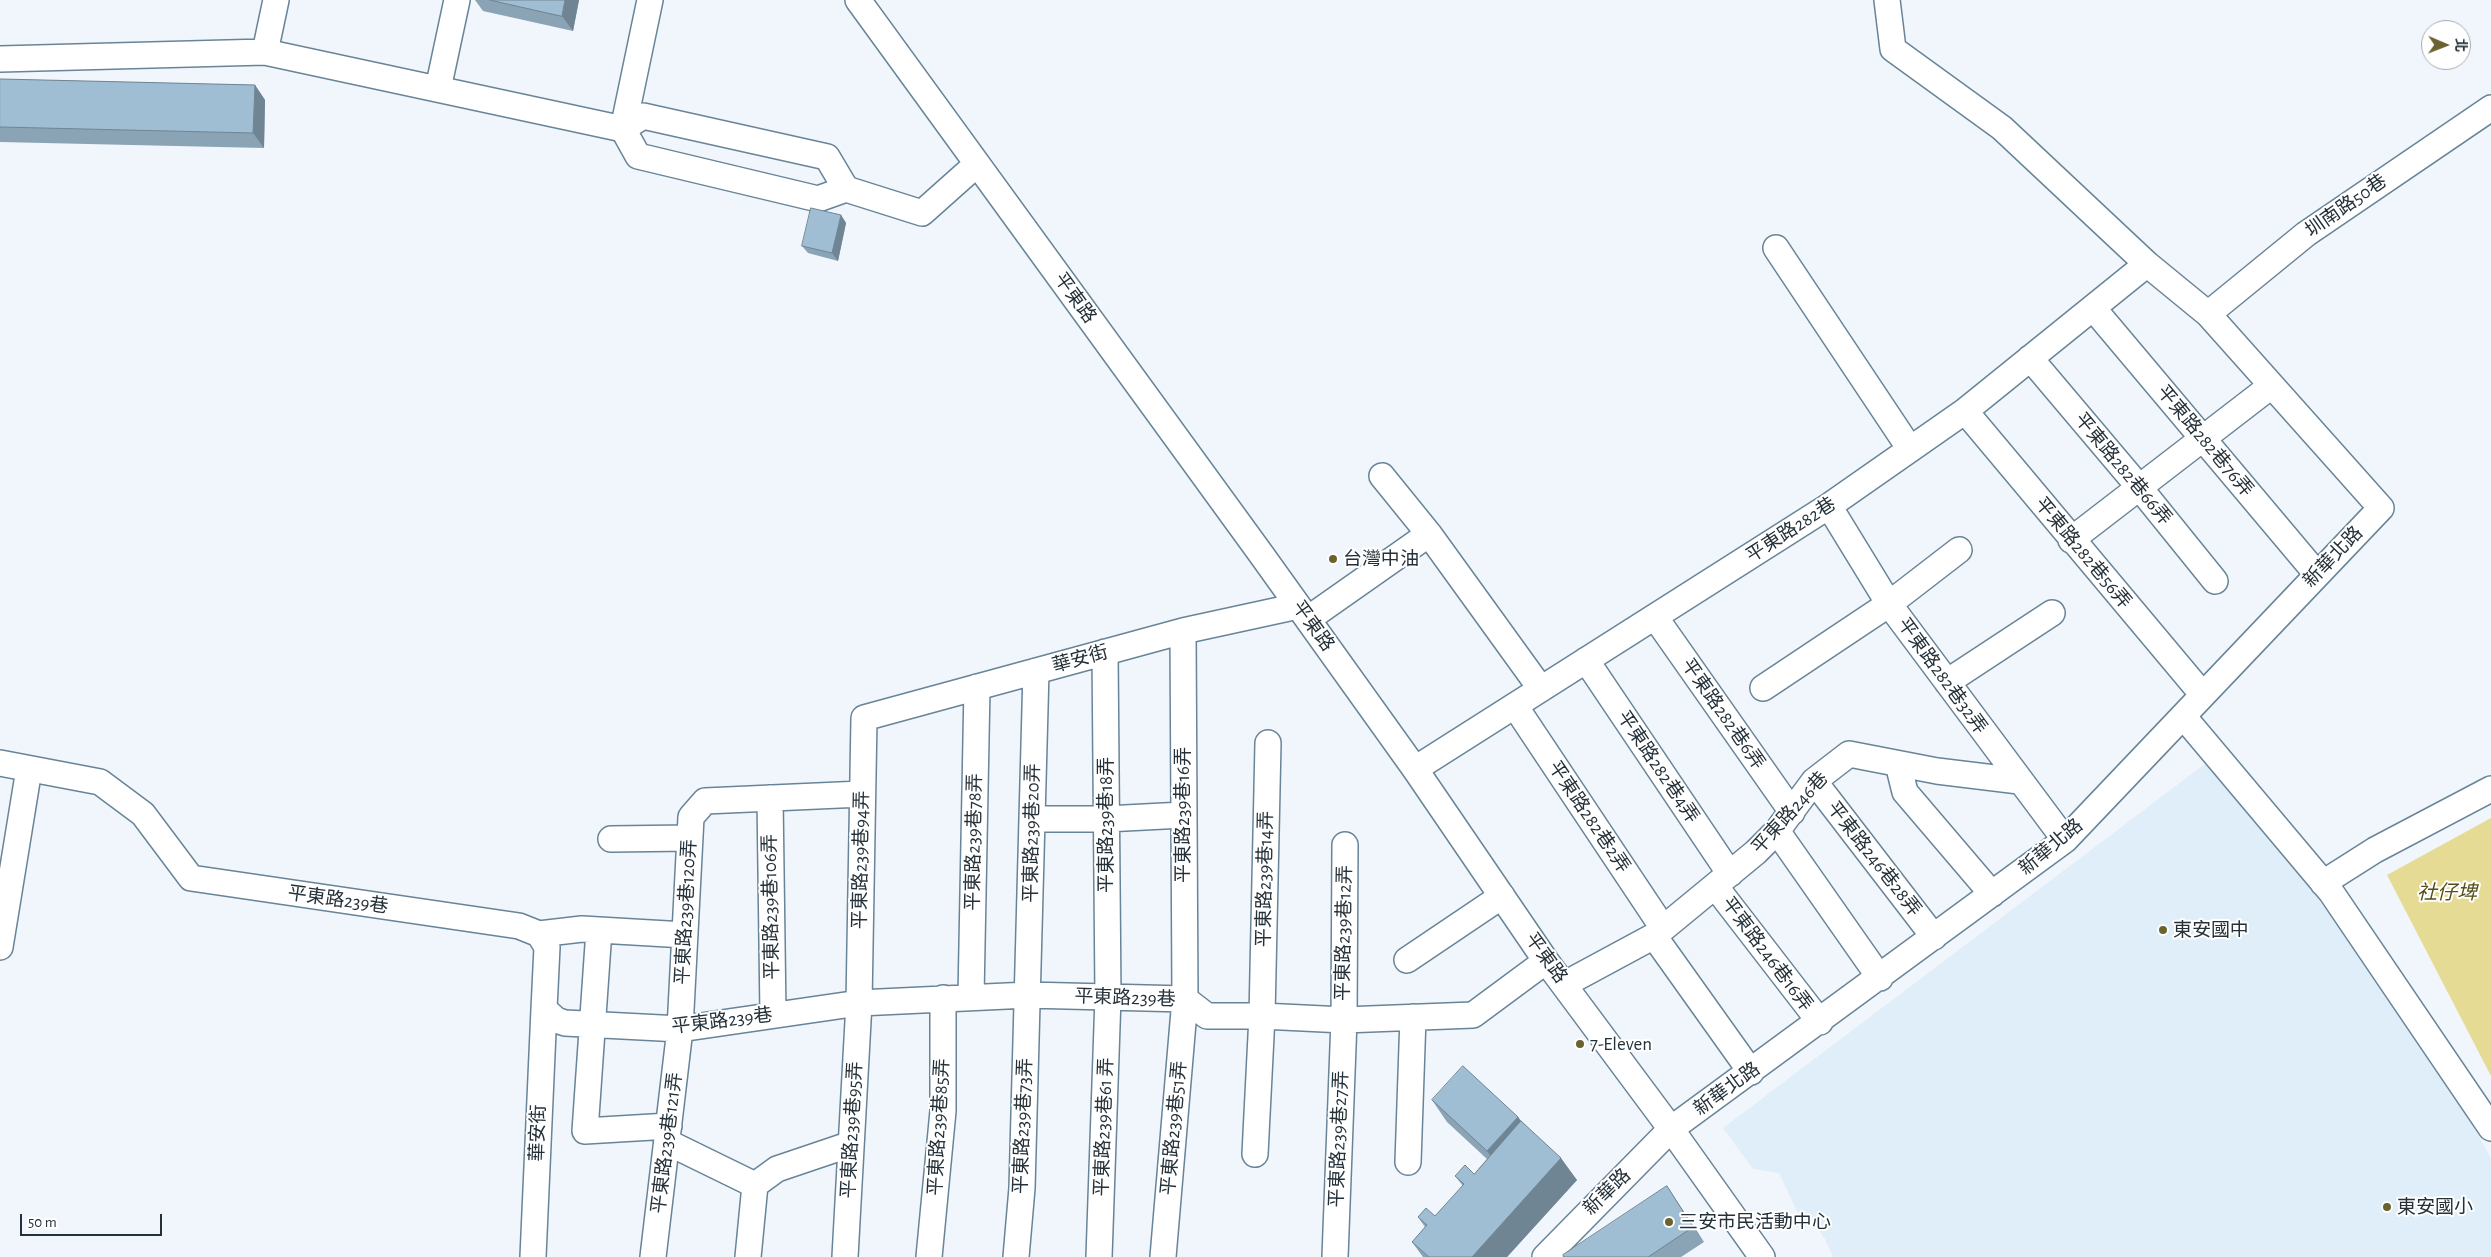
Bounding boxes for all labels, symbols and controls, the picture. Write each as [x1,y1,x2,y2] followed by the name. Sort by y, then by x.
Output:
[2421,20,2471,70] north arrow
[2453,38,2467,52] text: 北
[2301,170,2391,242] street label: 圳南路50巷
[1049,268,1101,328] street label: 平東路
[2152,381,2258,501] street label: 平東路282巷76弄
[2070,408,2176,530] street label: 平東路282巷66弄
[1742,493,1840,567] street label: 平東路282巷
[2030,493,2136,613] street label: 平東路282巷56弄
[2298,522,2368,592] street label: 新華北路
[1343,548,1419,570] place label: 台灣中油
[1327,553,1339,565] marker: 台灣中油
[1287,596,1339,656] street label: 平東路
[1892,614,1992,738] street label: 平東路282巷32弄
[1050,641,1110,677] street label: 華安街
[1676,654,1770,774] street label: 平東路282巷6弄
[1612,707,1704,827] street label: 平東路282巷4弄
[1172,747,1194,883] street label: 平東路239巷16弄
[1095,757,1117,893] street label: 平東路239巷18弄
[1543,757,1635,877] street label: 平東路282巷2弄
[1019,763,1045,903] street label: 平東路239巷20弄
[1747,767,1833,859] street label: 平東路246巷
[961,773,987,911] street label: 平東路239巷78弄
[848,791,874,929] street label: 平東路239巷94弄
[1822,797,1926,921] street label: 平東路246巷28弄
[1252,811,1278,947] street label: 平東路239巷14弄
[2015,814,2087,880] street label: 新華北路
[758,834,784,980] street label: 平東路239巷106弄
[671,839,701,985] street label: 平東路239巷120弄
[1331,865,1357,1001] street label: 平東路239巷12弄
[2417,881,2477,905] water label: 社仔埤
[286,882,390,918] street label: 平東路239巷
[1717,892,1817,1016] street label: 平東路246巷16弄
[2173,919,2249,941] place label: 東安國中
[2157,924,2169,936] marker: 東安國中
[1520,928,1572,988] street label: 平東路
[1074,985,1176,1011] street label: 平東路239巷
[670,1004,774,1038] street label: 平東路239巷
[1590,1033,1652,1055] place label: 7-Eleven
[1574,1038,1586,1050] marker: 7-Eleven
[1090,1057,1118,1197] street label: 平東路239巷61 弄
[1690,1057,1764,1121] street label: 新華北路
[924,1058,954,1196] street label: 平東路239巷85弄
[1009,1058,1037,1194] street label: 平東路239巷73弄
[1157,1060,1191,1196] street label: 平東路239巷51弄
[837,1061,867,1199] street label: 平東路239巷95弄
[1325,1070,1353,1208] street label: 平東路239巷27弄
[647,1071,687,1215] street label: 平東路239巷121弄
[526,1104,550,1162] street label: 華安街
[1579,1164,1635,1220] street label: 新華路
[2397,1196,2473,1218] place label: 東安國小
[2381,1201,2393,1213] marker: 東安國小
[22,1204,165,1236] scale bar
[1679,1211,1831,1233] place label: 三安市民活動中心
[28,1215,57,1230] text: 50 m
[1663,1216,1675,1228] marker: 三安市民活動中心

